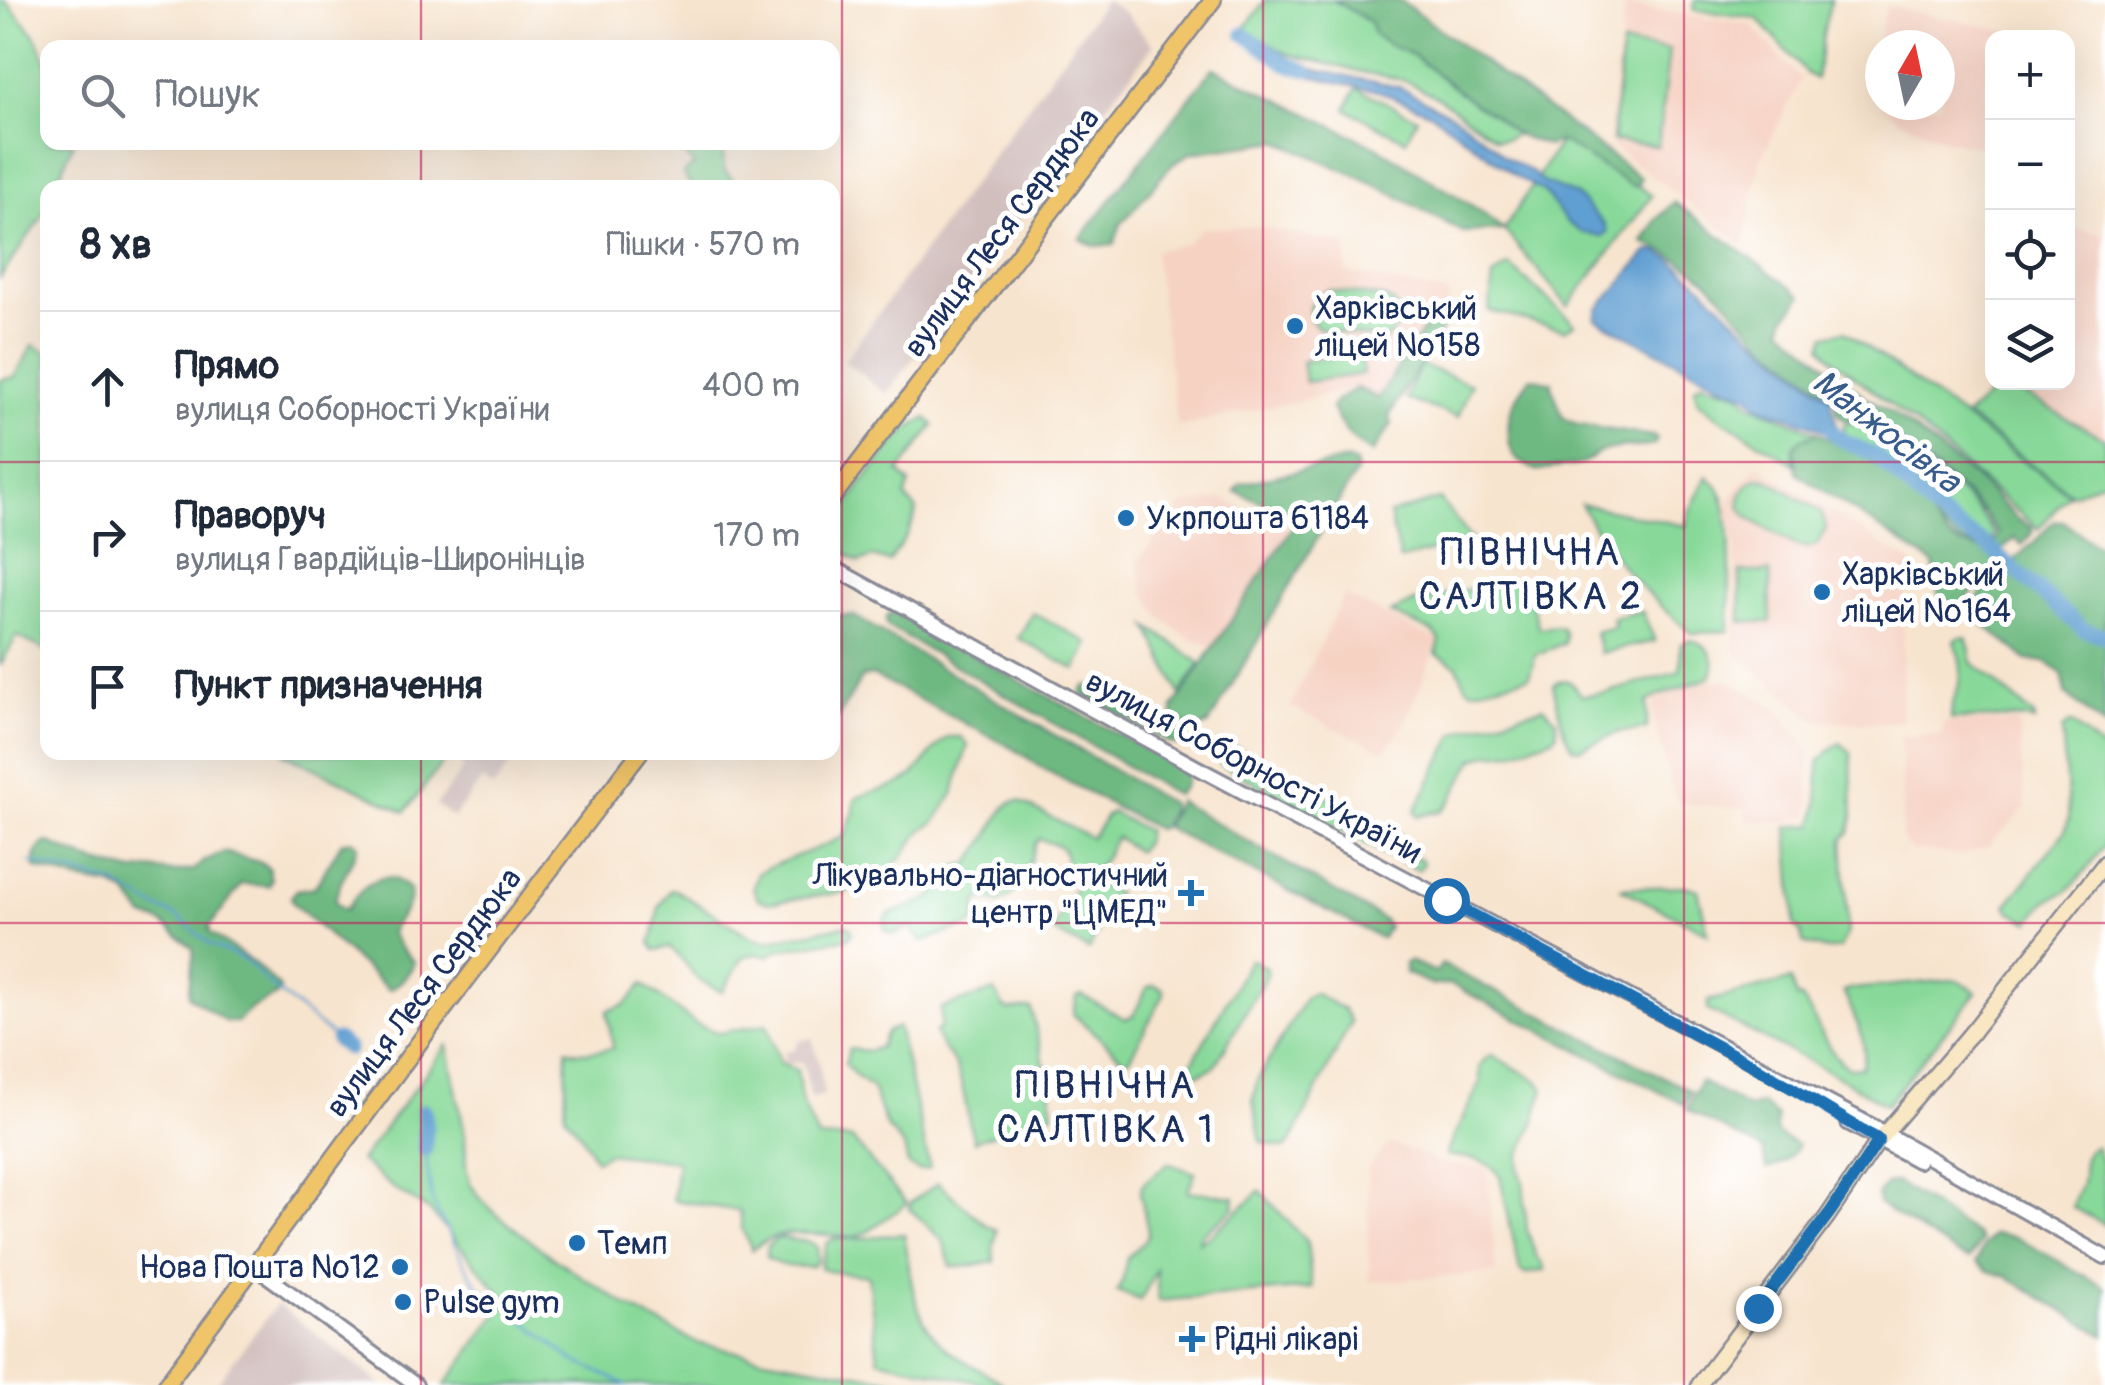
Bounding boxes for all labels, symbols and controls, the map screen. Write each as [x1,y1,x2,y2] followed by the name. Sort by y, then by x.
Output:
[1865,30,1955,120] north arrow
[1985,30,2075,390] map controls
[1985,30,2075,120] button: +
[40,40,840,150] search box
[75,68,130,123] icon: search
[155,71,261,119] text: Пошук
[895,100,1109,365] street label: вулиця Леся Сердюка
[1985,120,2075,210] button: −
[1985,210,2075,300] button: locate
[80,219,152,271] text: 8 хв
[606,225,800,265] text: Пішки · 570 m
[1315,289,1480,366] place label: Харківський ліцей №158
[1985,300,2075,390] button: layers
[1284,315,1306,337] marker: Харківський ліцей №158
[175,342,279,390] text: Прямо
[80,359,135,414] icon: ahead
[1804,360,1971,504] water label: Манжосівка
[702,366,800,406] text: 400 m
[175,390,549,430] text: вулиця Соборності України
[175,492,326,540] text: Праворуч
[1146,499,1369,539] place label: Укрпошта 61184
[1115,507,1137,529] marker: Укрпошта 61184
[80,509,135,564] icon: right
[713,516,800,556] text: 170 m
[1418,529,1644,621] district label: ПІВНІЧНА САЛТІВКА 2
[175,540,586,580] text: вулиця Гвардійців-Широнінців
[1842,555,2011,632] place label: Харківський ліцей №164
[1811,581,1833,603] marker: Харківський ліцей №164
[80,659,135,714] icon: arrive
[1079,661,1428,872] street label: вулиця Соборності України
[175,662,483,710] text: Пункт призначення
[812,856,1168,933] place label: Лікувально-діагностичний центр "ЦМЕД"
[317,860,531,1125] street label: вулиця Леся Сердюка
[1424,878,1470,924] route start
[1178,880,1204,906] marker: Лікувально-діагностичний центр "ЦМЕД"
[997,1062,1215,1154] district label: ПІВНІЧНА САЛТІВКА 1
[597,1224,668,1264] place label: Темп
[566,1232,588,1254] marker: Темп
[139,1248,380,1288] place label: Нова Пошта №12
[389,1256,411,1278] marker: Нова Пошта №12
[423,1283,560,1323] place label: Pulse gym
[1736,1286,1782,1332] route end
[392,1291,414,1313] marker: Pulse gym
[1214,1320,1358,1360] place label: Рідні лікарі
[1179,1326,1205,1352] marker: Рідні лікарі

